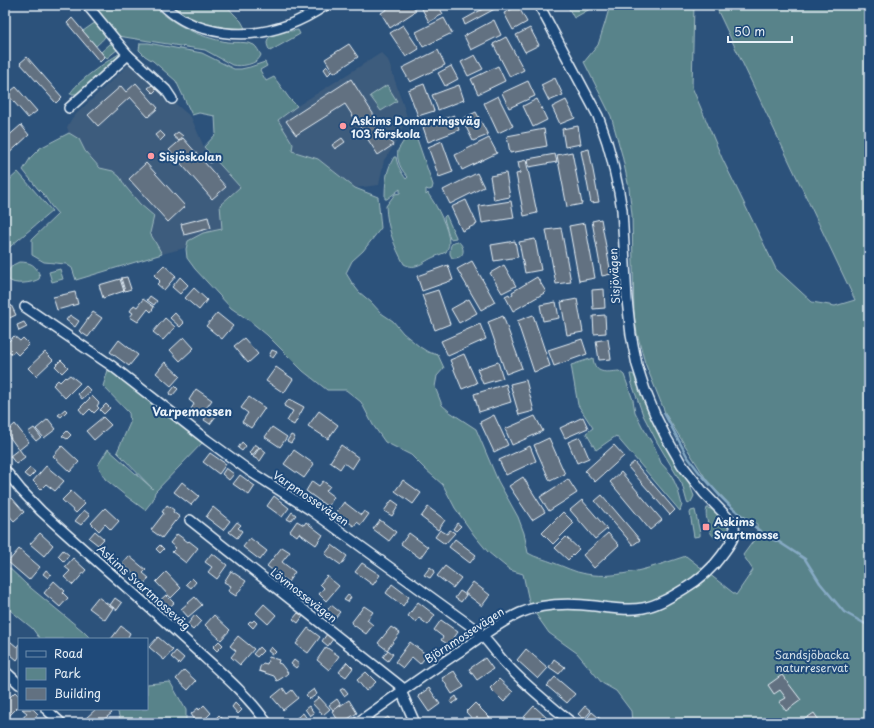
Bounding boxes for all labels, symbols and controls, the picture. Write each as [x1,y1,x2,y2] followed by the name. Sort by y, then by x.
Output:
[728,18,792,44] scale bar
[734,22,765,40] text: 50 m
[351,112,480,142] place label: Askims Domarringsväg 103 förskola
[338,121,348,131] marker: Askims Domarringsväg 103 förskola
[159,148,222,165] place label: Sisjöskolan
[146,151,156,161] marker: Sisjöskolan
[604,248,624,304] street label: Sisjövägen
[152,402,232,420] district label: Varpemossen
[270,466,352,530] street label: Varpmossevägen
[714,513,779,543] place label: Askims Svartmosse
[701,522,711,532] marker: Askims Svartmosse
[94,540,194,634] street label: Askims Svartmosseväg
[267,564,341,626] street label: Lövmossevägen
[421,603,507,667] street label: Björnmossevägen
[18,638,148,710] legend
[54,644,83,662] text: Road
[775,646,849,676] park label: Sandsjöbacka naturreservat
[54,664,81,682] text: Park
[54,684,101,702] text: Building

